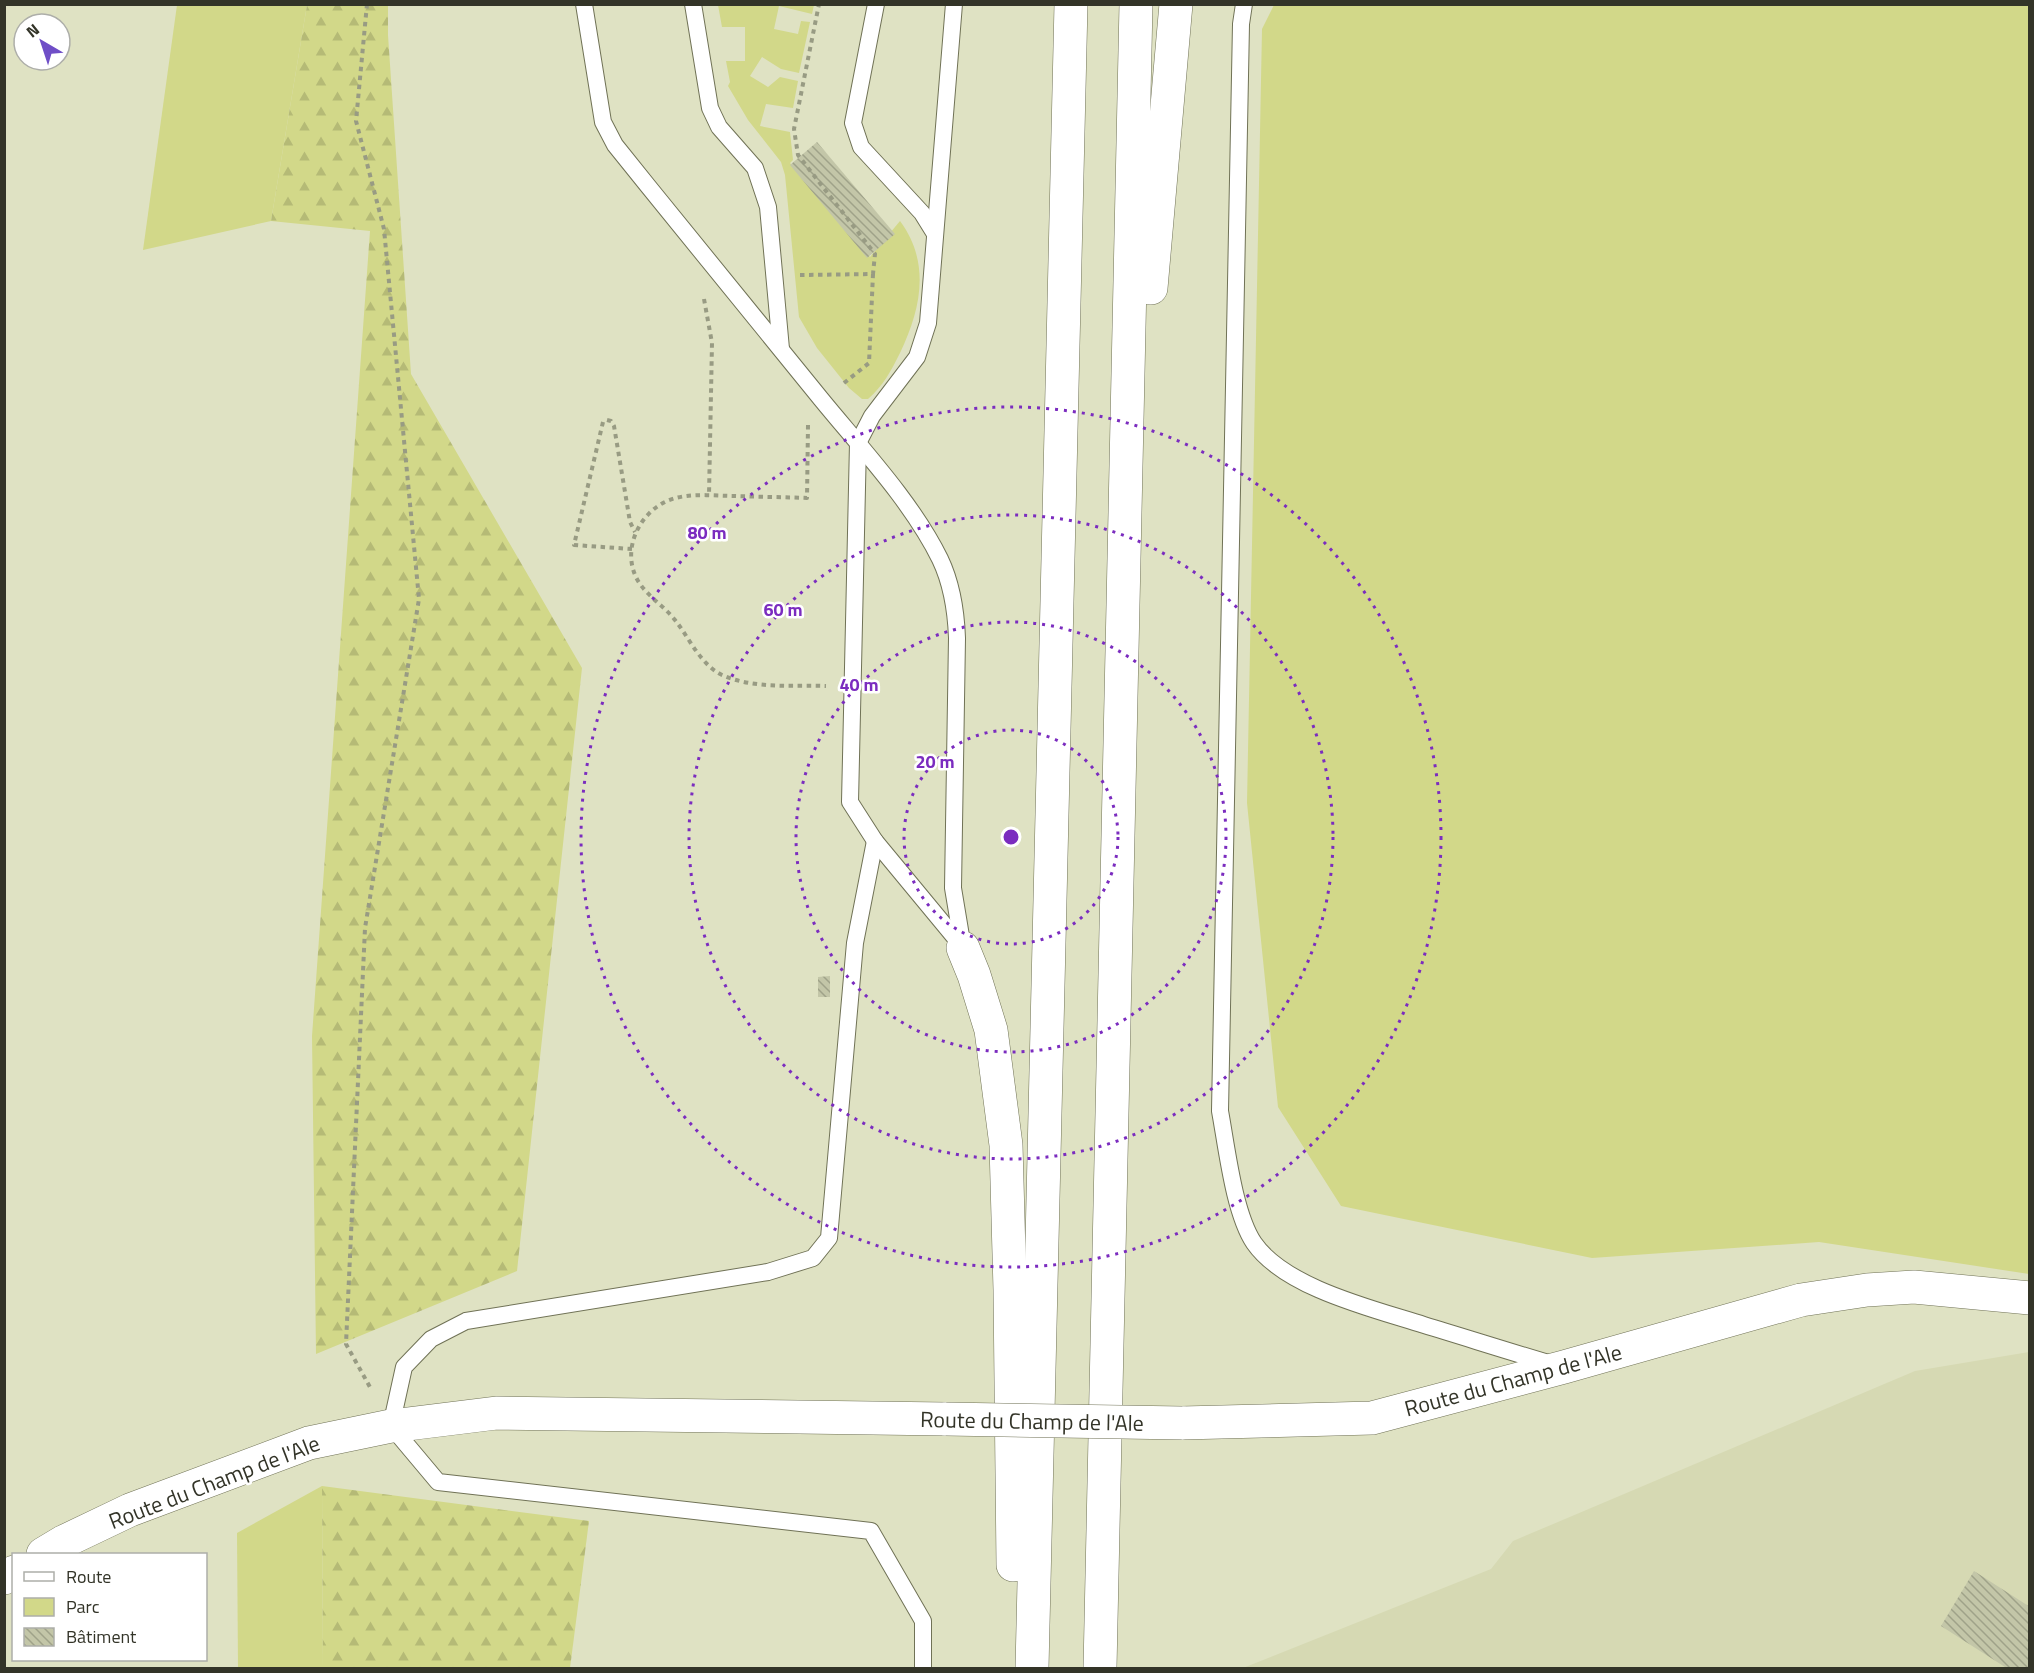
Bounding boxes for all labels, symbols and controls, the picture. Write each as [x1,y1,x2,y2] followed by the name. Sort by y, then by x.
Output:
[12,12,72,72] north arrow
[21,18,44,43] text: N
[687,519,727,546] text: 80 m
[763,596,803,623] text: 60 m
[839,671,879,698] text: 40 m
[915,748,955,775] text: 20 m
[1001,827,1021,847] centre of rings
[1401,1335,1625,1425] street label: Route du Champ de l'Ale
[920,1402,1144,1440] street label: Route du Champ de l'Ale
[103,1426,325,1538] street label: Route du Champ de l'Ale
[12,1553,207,1661] legend
[66,1563,111,1590] text: Route
[66,1593,100,1620] text: Parc
[66,1623,137,1650] text: Bâtiment

